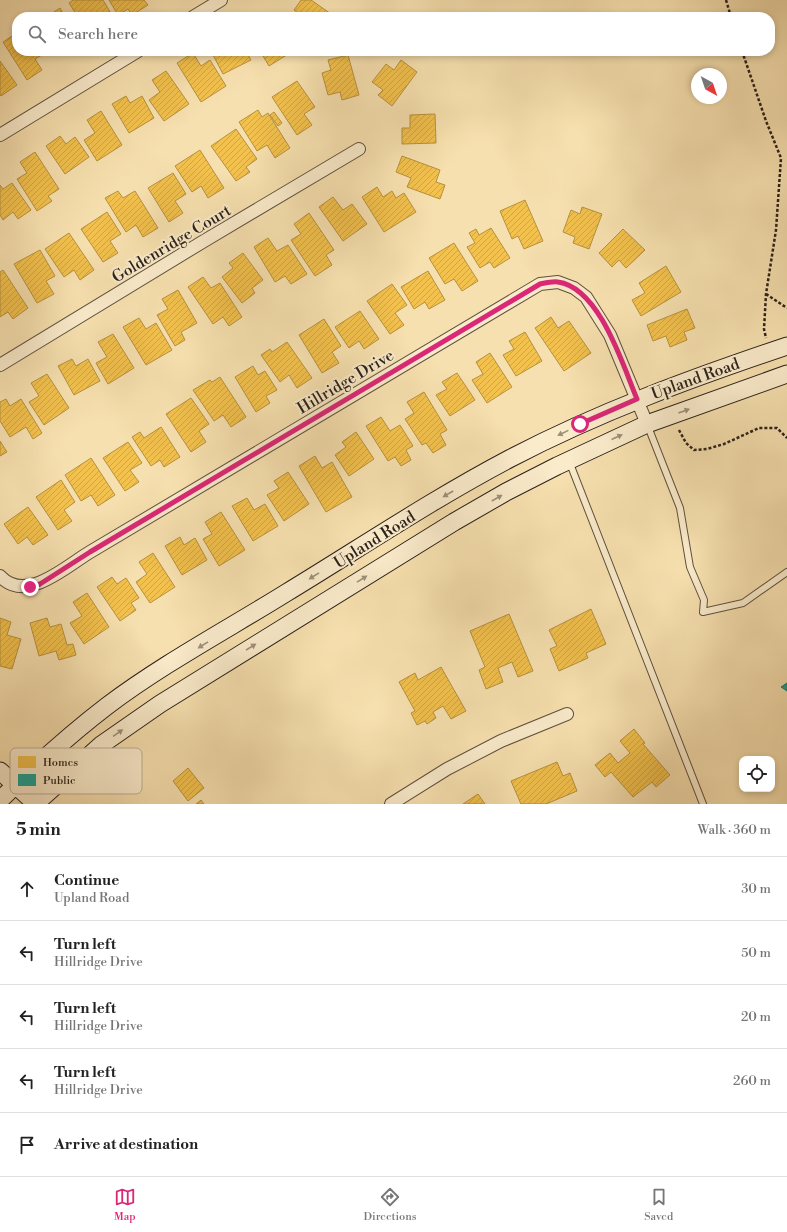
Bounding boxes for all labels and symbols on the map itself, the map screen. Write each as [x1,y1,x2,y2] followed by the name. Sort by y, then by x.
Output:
[691,68,727,104] north arrow
[108,200,235,287] street label: Goldenridge Court
[293,345,398,419] street label: Hillridge Drive
[648,354,742,404] street label: Upland Road
[678,407,690,413] one-way arrow
[571,415,589,433] route start
[557,430,569,436] one-way arrow
[611,434,623,440] one-way arrow
[442,490,454,497] one-way arrow
[491,494,503,501] one-way arrow
[330,507,419,573] street label: Upland Road
[308,573,320,580] one-way arrow
[357,575,367,583] one-way arrow
[21,578,39,596] route end
[197,641,209,648] one-way arrow
[246,643,256,651] one-way arrow
[113,729,124,737] one-way arrow
[10,748,142,794] legend
[43,756,78,770] text: Homes
[43,774,76,788] text: Public

